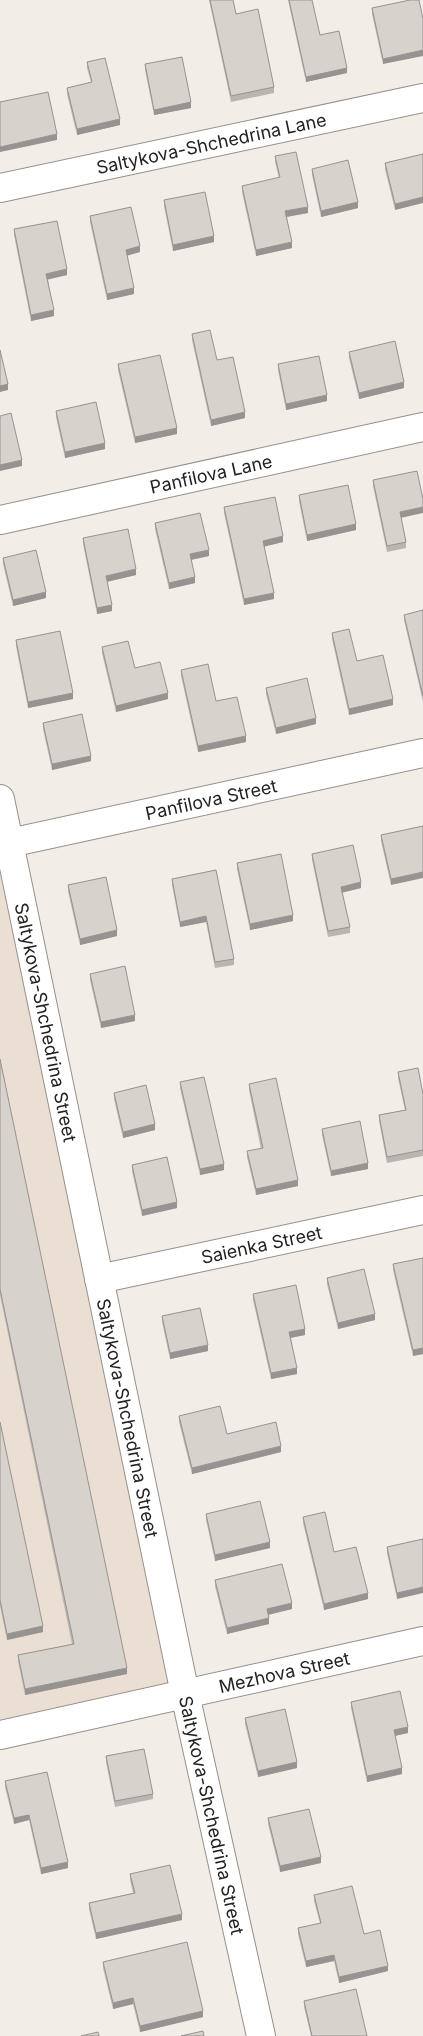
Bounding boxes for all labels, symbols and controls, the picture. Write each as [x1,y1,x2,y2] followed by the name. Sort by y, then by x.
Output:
[94,108,328,178] street label: Saltykova-Shchedrina Lane
[148,450,274,497] street label: Panfilova Lane
[143,775,279,824] street label: Panfilova Street
[11,901,81,1144] street label: Saltykova-Shchedrina Street
[199,1221,324,1268] street label: Saienka Street
[93,1296,163,1540] street label: Saltykova-Shchedrina Street
[217,1647,352,1697] street label: Mezhova Street
[175,1694,249,1937] street label: Saltykova-Shchedrina Street

